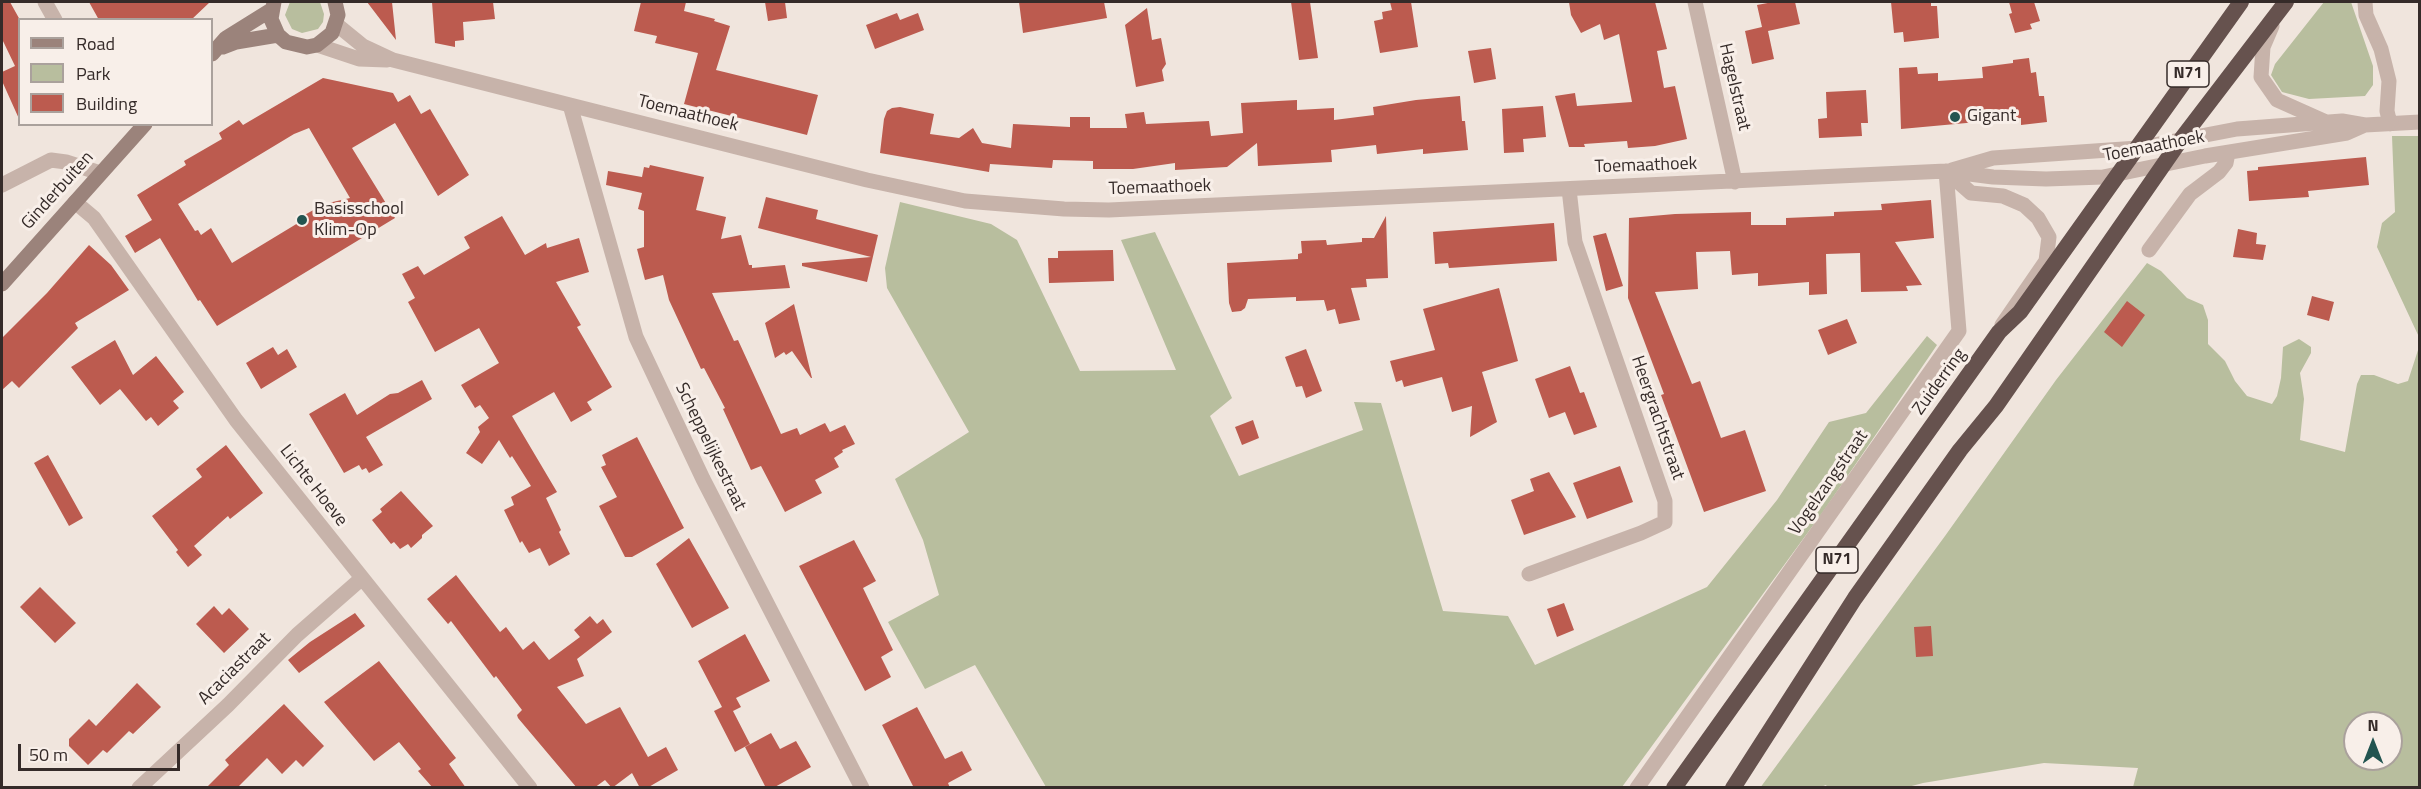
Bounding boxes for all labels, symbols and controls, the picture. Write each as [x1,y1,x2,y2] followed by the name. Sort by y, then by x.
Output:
[18,18,213,126] legend
[76,30,115,57] text: Road
[1713,41,1755,133] street label: Hagelstraat
[76,60,110,87] text: Park
[2167,61,2209,87] road number: N71
[76,90,137,117] text: Building
[636,91,740,137] street label: Toemaathoek
[1967,106,2016,128] place label: Gigant
[1948,110,1962,124] marker: Gigant
[2102,127,2206,167] street label: Toemaathoek
[17,148,99,234] street label: Ginderbuiten
[1594,153,1698,179] street label: Toemaathoek
[1108,175,1212,201] street label: Toemaathoek
[314,199,404,242] place label: Basisschool Klim-Op
[295,213,309,227] marker: Basisschool Klim-Op
[1909,345,1971,419] street label: Zuiderring
[1626,353,1688,483] street label: Heergrachtstraat
[670,380,750,514] street label: Scheppelijkestraat
[1785,426,1873,540] street label: Vogelzangstraat
[274,441,352,531] street label: Lichte Hoeve
[1816,547,1858,573] road number: N71
[194,628,276,710] street label: Acaciastraat
[2343,711,2403,771] north arrow
[2367,713,2379,737] text: N
[21,732,183,770] scale bar
[29,741,68,768] text: 50 m

